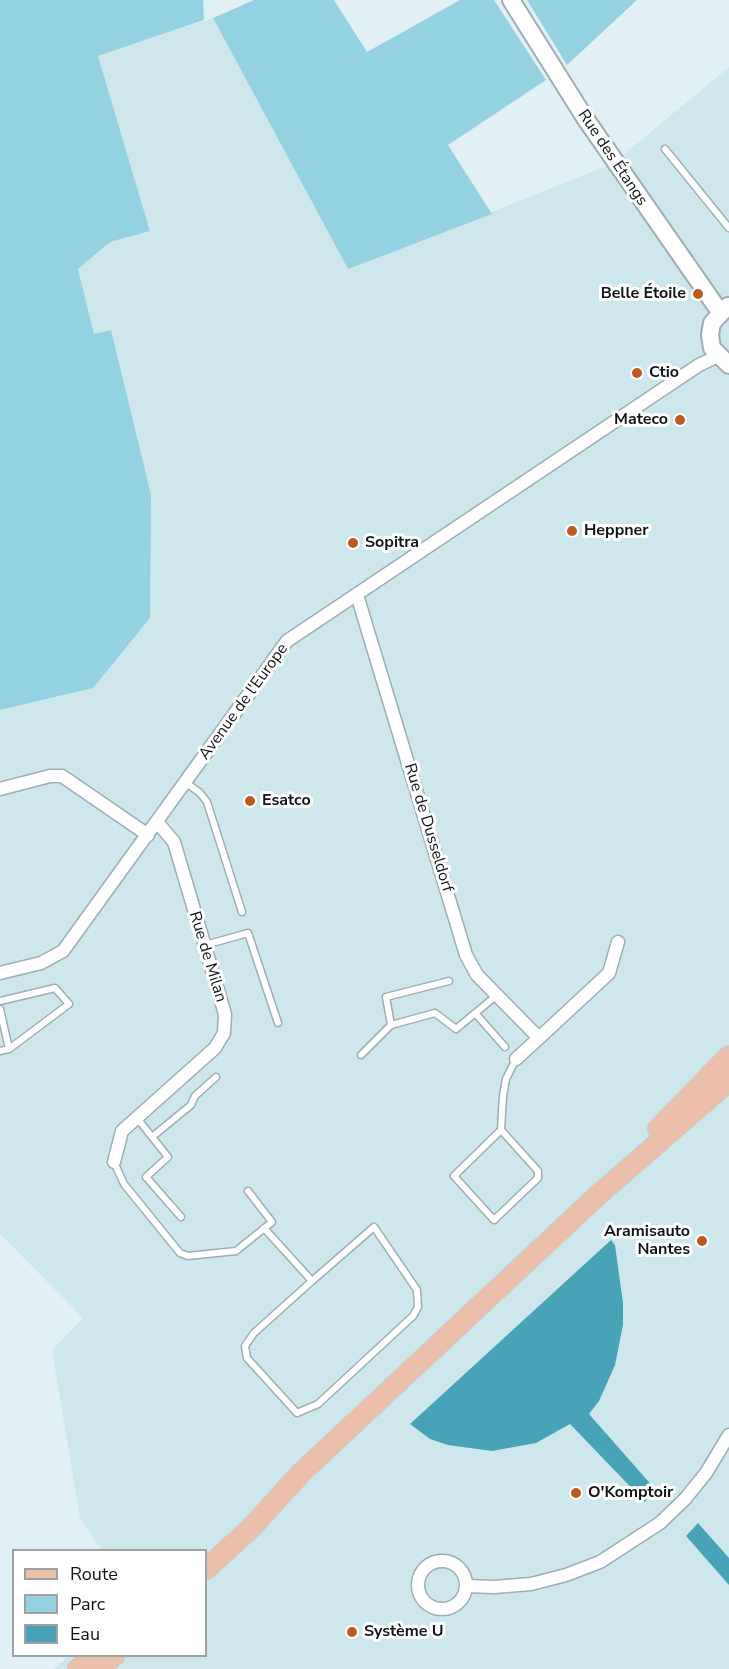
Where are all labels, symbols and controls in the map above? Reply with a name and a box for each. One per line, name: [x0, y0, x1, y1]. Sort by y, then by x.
street label: Rue des Étangs: [573, 106, 651, 210]
place label: Belle Étoile: [601, 284, 686, 304]
marker: Belle Étoile: [691, 287, 705, 301]
place label: Ctio: [649, 363, 679, 383]
marker: Ctio: [630, 366, 644, 380]
place label: Mateco: [614, 410, 668, 430]
marker: Mateco: [673, 413, 687, 427]
place label: Heppner: [584, 521, 649, 541]
marker: Heppner: [565, 524, 579, 538]
place label: Sopitra: [365, 533, 419, 553]
marker: Sopitra: [346, 536, 360, 550]
street label: Avenue de l'Europe: [195, 640, 293, 764]
street label: Rue de Dusseldorf: [399, 761, 457, 895]
place label: Esatco: [262, 791, 311, 811]
marker: Esatco: [243, 794, 257, 808]
street label: Rue de Milan: [184, 909, 230, 1005]
place label: Aramisauto Nantes: [604, 1222, 690, 1260]
marker: Aramisauto Nantes: [695, 1234, 709, 1248]
place label: O'Komptoir: [588, 1483, 673, 1503]
marker: O'Komptoir: [569, 1486, 583, 1500]
legend: [12, 1549, 207, 1657]
text: Route: [70, 1562, 118, 1586]
text: Parc: [70, 1592, 105, 1616]
text: Eau: [70, 1622, 100, 1646]
place label: Système U: [364, 1622, 444, 1642]
marker: Système U: [345, 1625, 359, 1639]

